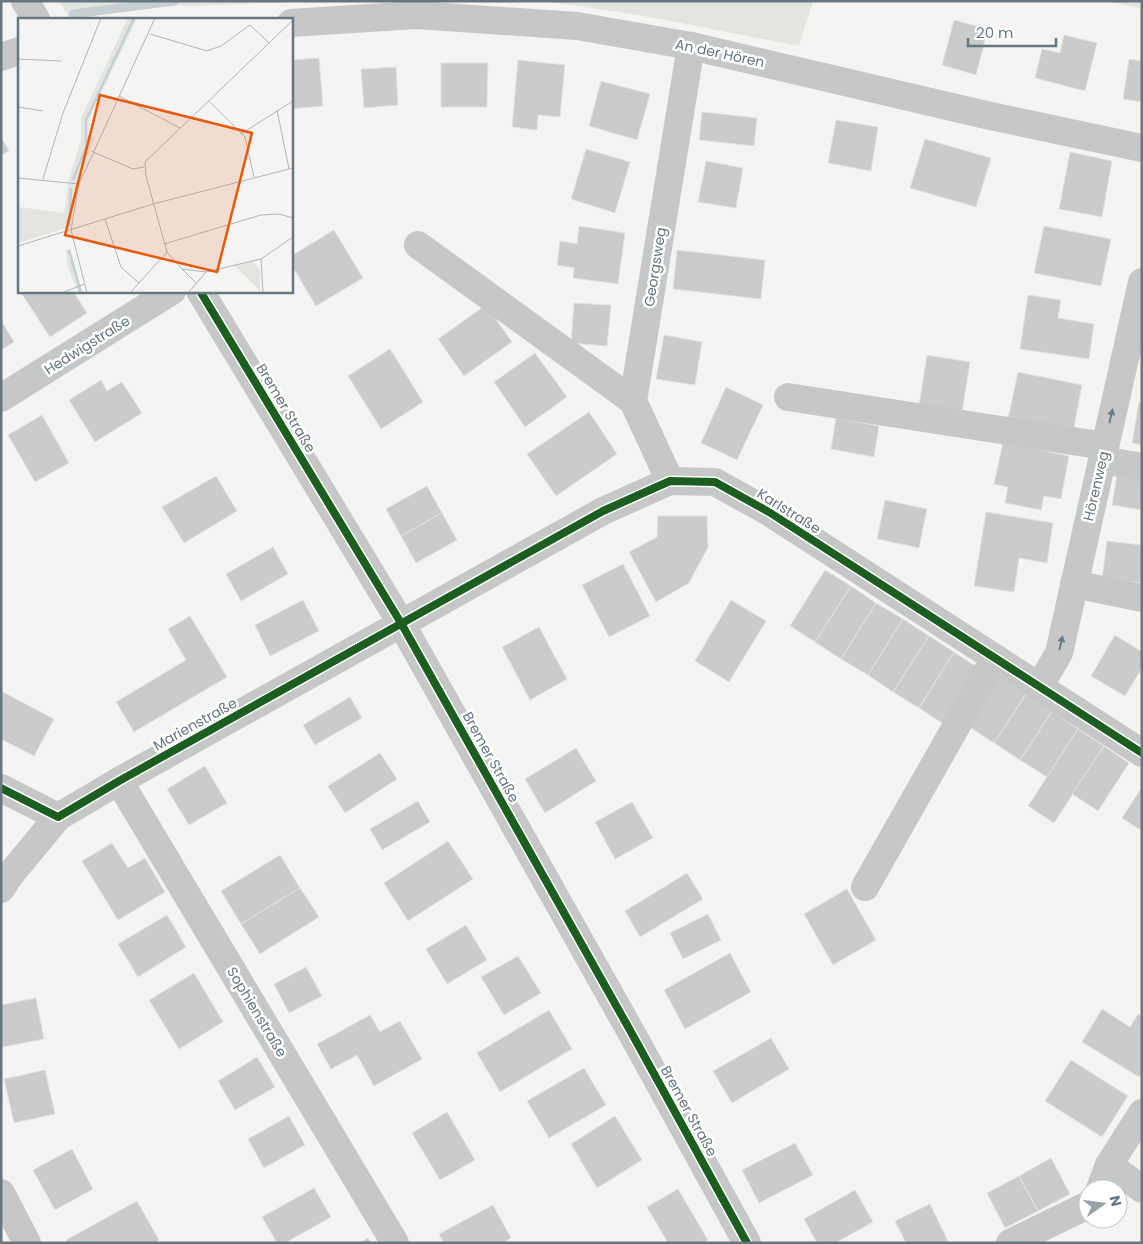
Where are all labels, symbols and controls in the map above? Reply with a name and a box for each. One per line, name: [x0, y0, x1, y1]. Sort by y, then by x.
scale bar: [968, 15, 1056, 47]
inset map: [18, 18, 292, 292]
text: 20 m: [976, 22, 1014, 43]
street label: An der Hören: [674, 34, 766, 72]
street label: Georgsweg: [639, 226, 671, 308]
street label: Hedwigstraße: [40, 311, 134, 379]
street label: Bremer Straße: [251, 360, 321, 457]
one-way arrow: [1108, 408, 1116, 424]
street label: Hörenweg: [1078, 449, 1114, 523]
street label: Karlstraße: [753, 483, 825, 539]
one-way arrow: [1057, 636, 1065, 651]
street label: Marienstraße: [149, 693, 241, 755]
street label: Bremer Straße: [458, 708, 524, 806]
street label: Sophienstraße: [222, 963, 292, 1061]
street label: Bremer Straße: [656, 1062, 722, 1160]
north arrow: [1078, 1179, 1128, 1229]
text: N: [1105, 1193, 1127, 1208]

